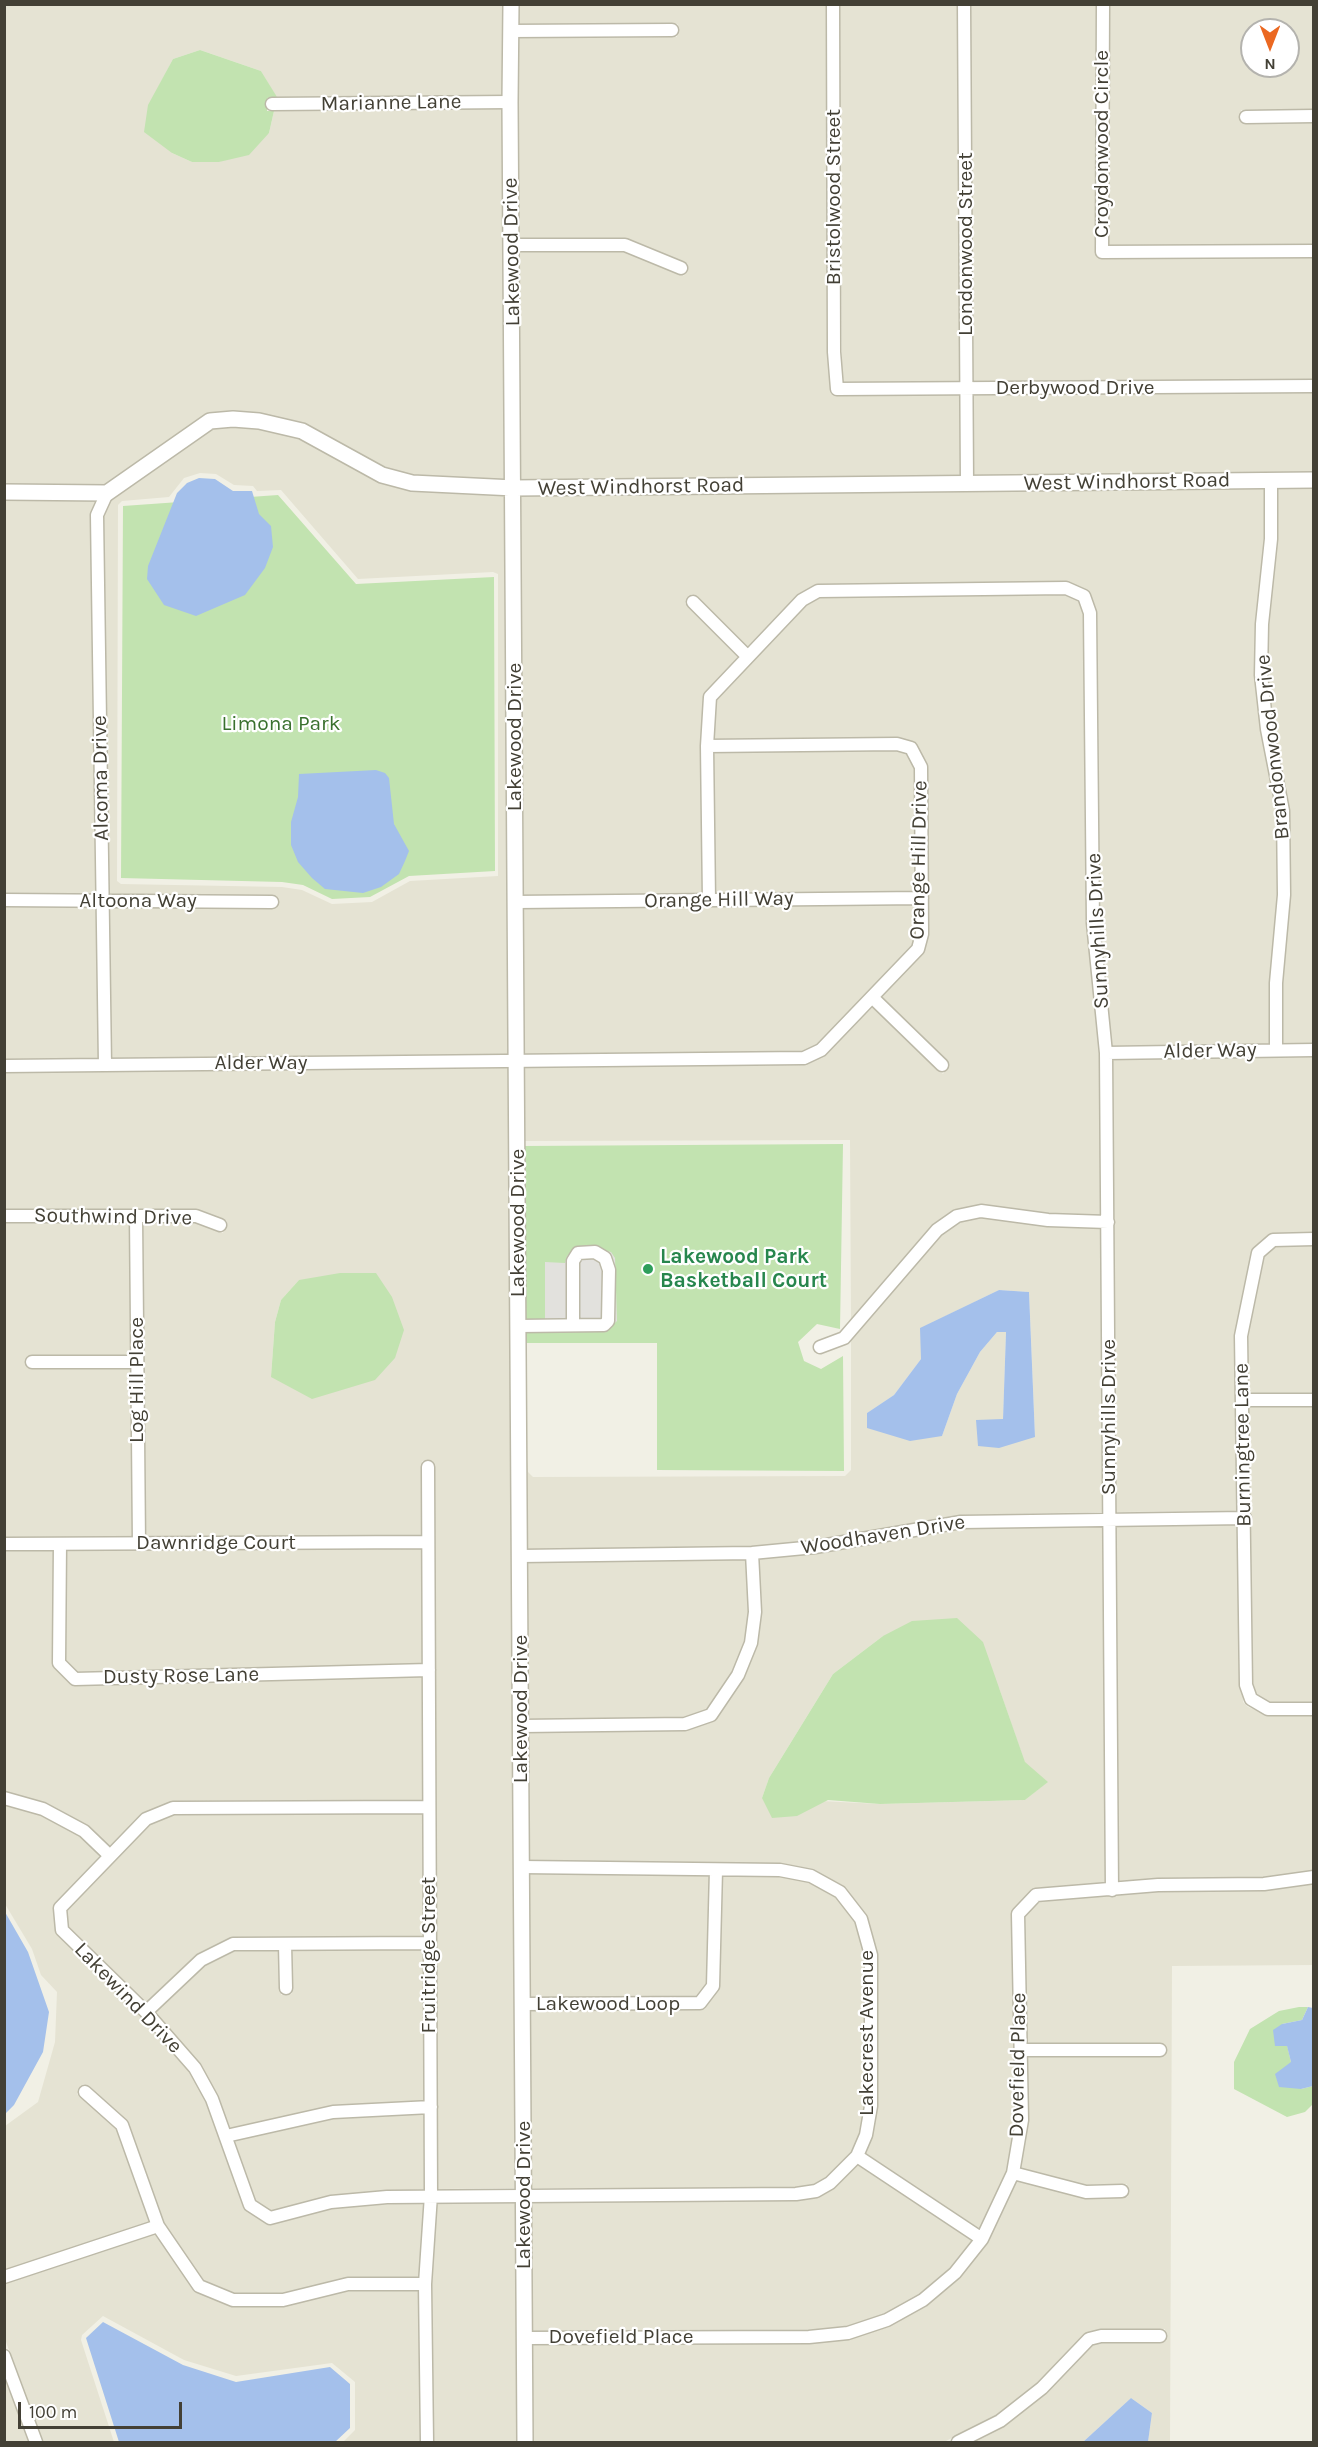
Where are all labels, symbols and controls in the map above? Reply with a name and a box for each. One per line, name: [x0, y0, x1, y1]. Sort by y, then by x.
north arrow: [1240, 18, 1300, 78]
street label: Croydonwood Circle: [1089, 50, 1115, 238]
text: N: [1264, 55, 1276, 74]
street label: Marianne Lane: [320, 89, 462, 117]
street label: Bristolwood Street: [821, 109, 847, 285]
street label: Londonwood Street: [953, 152, 979, 336]
street label: Lakewood Drive: [498, 177, 526, 327]
street label: Derbywood Drive: [995, 375, 1155, 401]
street label: West Windhorst Road: [1023, 468, 1231, 496]
street label: West Windhorst Road: [537, 473, 745, 501]
street label: Brandonwood Drive: [1251, 653, 1295, 841]
street label: Lakewood Drive: [502, 663, 528, 811]
park label: Limona Park: [221, 711, 341, 737]
street label: Alcoma Drive: [87, 715, 115, 841]
street label: Orange Hill Drive: [905, 780, 933, 940]
street label: Sunnyhills Drive: [1081, 852, 1115, 1010]
street label: Orange Hill Way: [644, 886, 794, 914]
street label: Altoona Way: [79, 888, 197, 914]
street label: Alder Way: [1163, 1038, 1257, 1064]
street label: Alder Way: [214, 1050, 308, 1076]
street label: Lakewood Drive: [505, 1149, 531, 1297]
street label: Southwind Drive: [34, 1203, 192, 1231]
place label: Lakewood Park Basketball Court: [660, 1244, 827, 1294]
marker: Lakewood Park Basketball Court: [641, 1262, 655, 1276]
street label: Log Hill Place: [124, 1317, 150, 1443]
street label: Sunnyhills Drive: [1096, 1339, 1122, 1495]
street label: Burningtree Lane: [1229, 1363, 1257, 1527]
street label: Woodhaven Drive: [799, 1510, 967, 1560]
street label: Dawnridge Court: [136, 1530, 296, 1556]
street label: Lakewood Drive: [508, 1635, 534, 1783]
street label: Dusty Rose Lane: [103, 1662, 259, 1690]
street label: Fruitridge Street: [416, 1876, 442, 2034]
street label: Lakewind Drive: [69, 1937, 187, 2059]
street label: Lakecrest Avenue: [854, 1950, 880, 2116]
street label: Lakewood Loop: [536, 1991, 680, 2017]
street label: Dovefield Place: [1004, 1992, 1032, 2138]
street label: Lakewood Drive: [511, 2121, 537, 2269]
street label: Dovefield Place: [549, 2324, 693, 2350]
scale bar: [21, 2390, 184, 2428]
text: 100 m: [29, 2401, 77, 2423]

